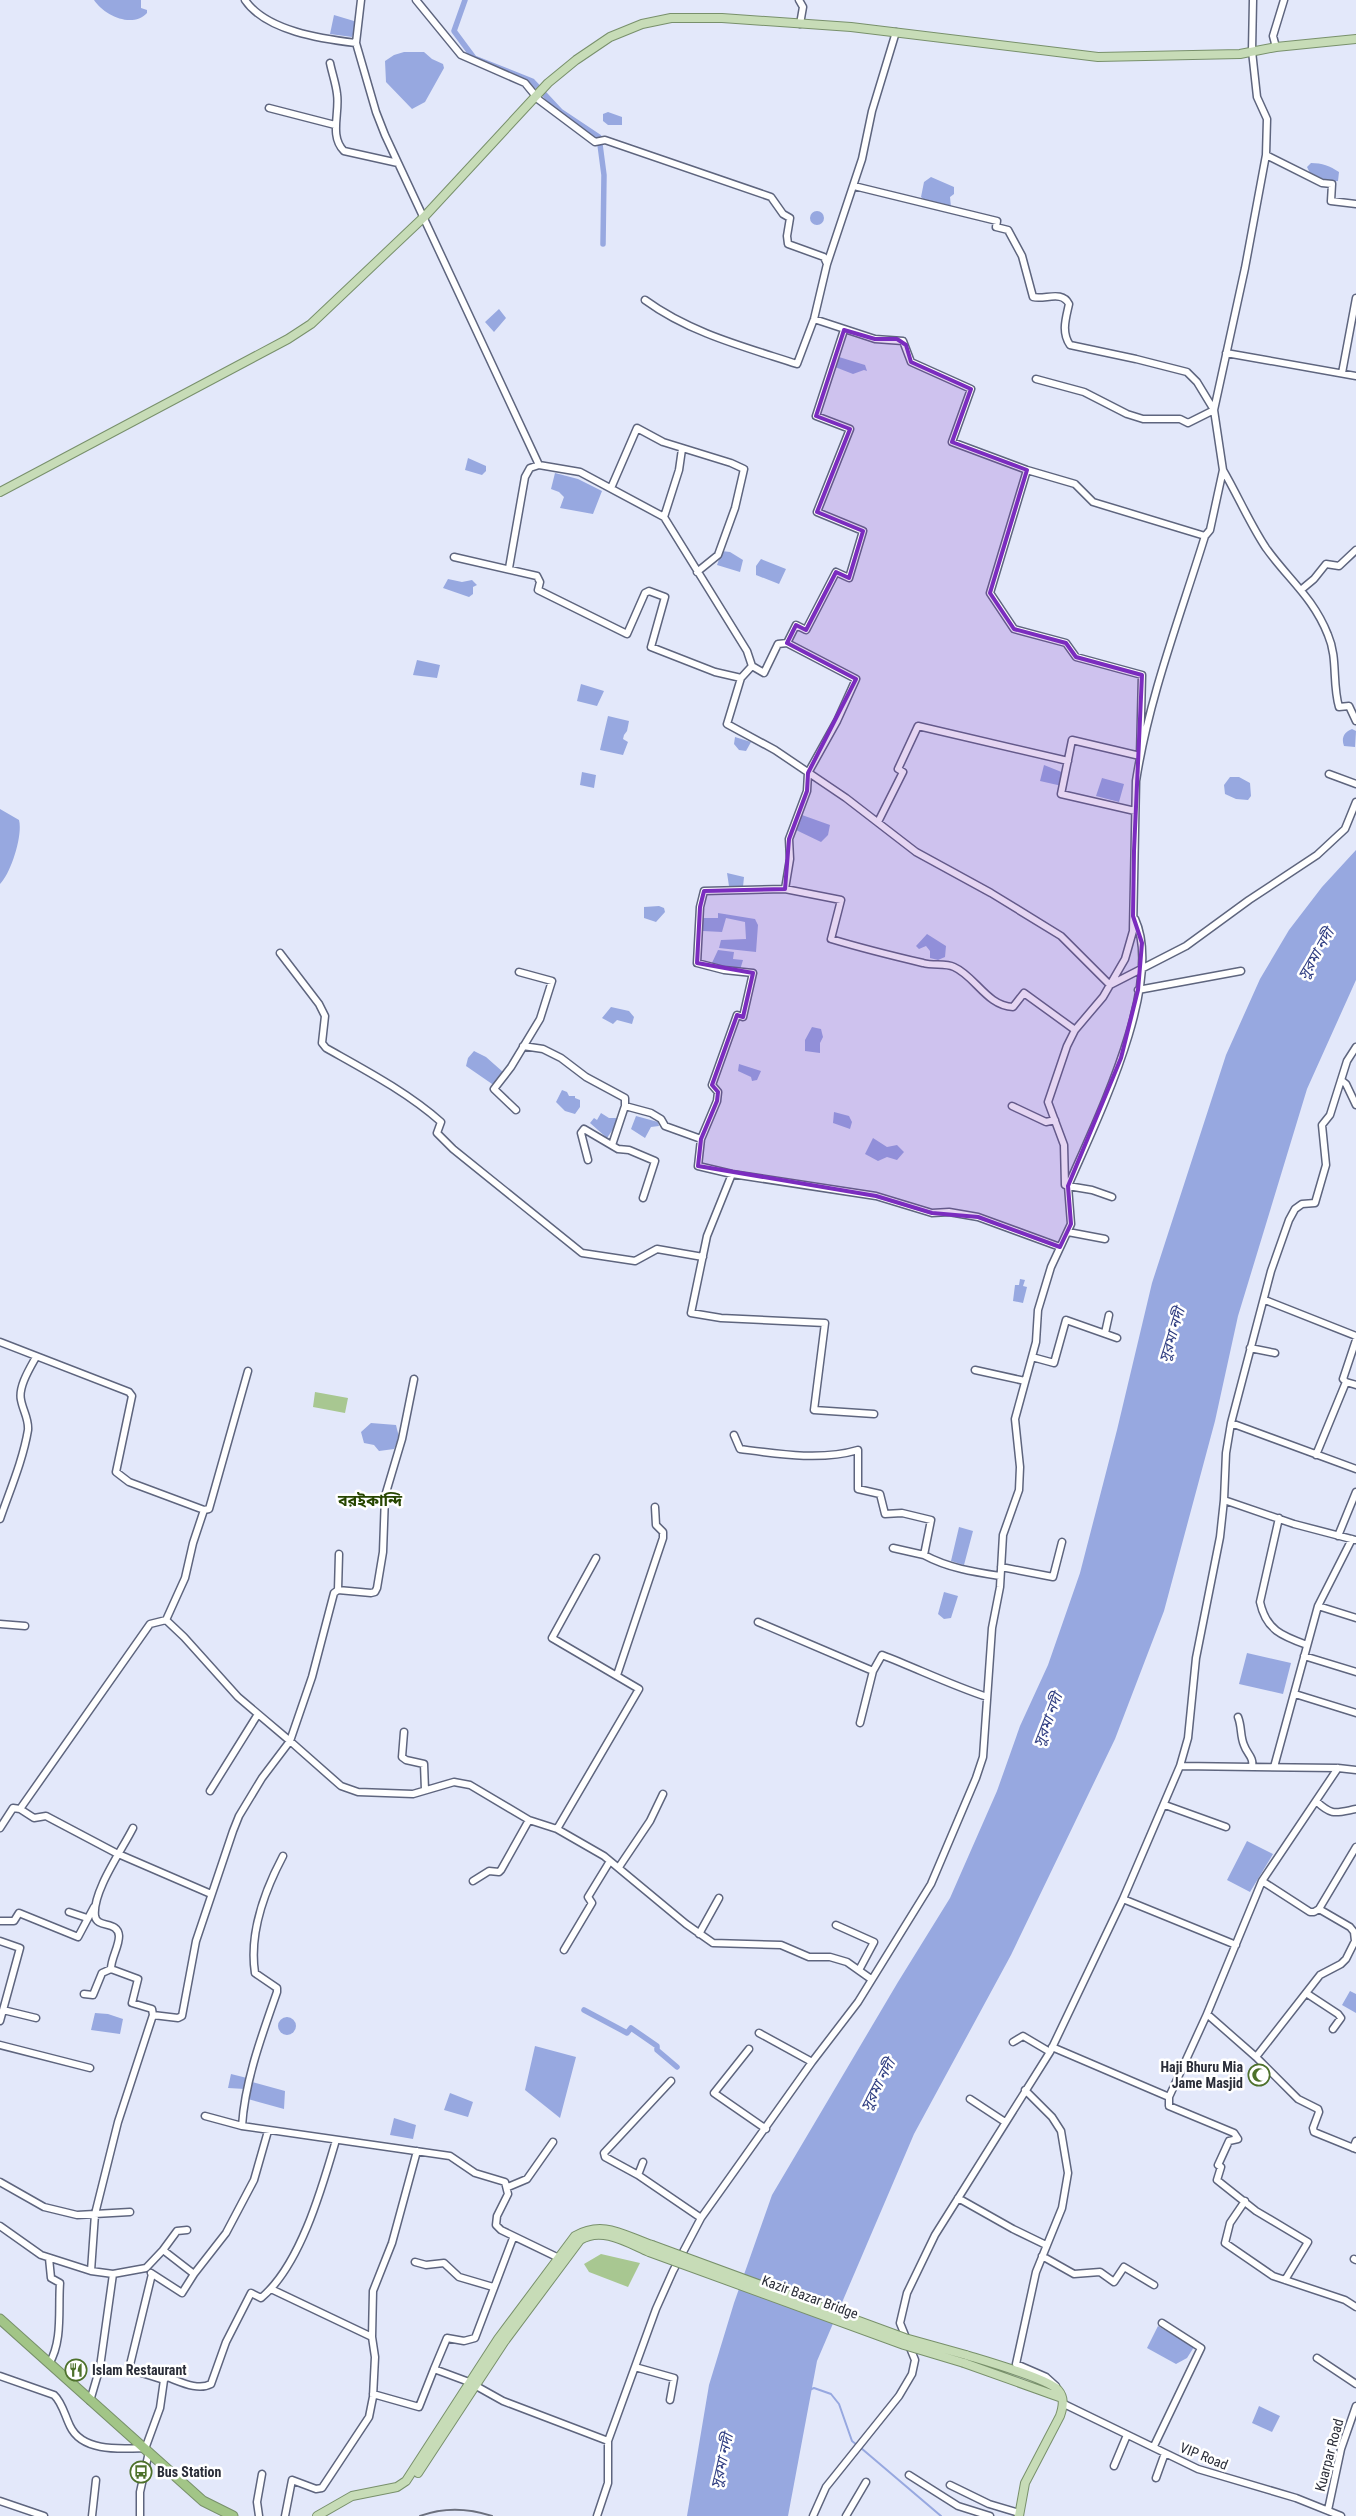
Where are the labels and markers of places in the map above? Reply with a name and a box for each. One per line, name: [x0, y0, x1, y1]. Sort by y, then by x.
place label: Haji Bhuru Mia Jame Masjid: [1161, 2059, 1243, 2091]
mosque icon: Haji Bhuru Mia Jame Masjid: [1247, 2063, 1271, 2087]
restaurant icon: Islam Restaurant: [64, 2358, 88, 2382]
place label: Islam Restaurant: [92, 2362, 187, 2378]
bus stop icon: Bus Station: [129, 2460, 153, 2484]
place label: Bus Station: [157, 2464, 222, 2480]

